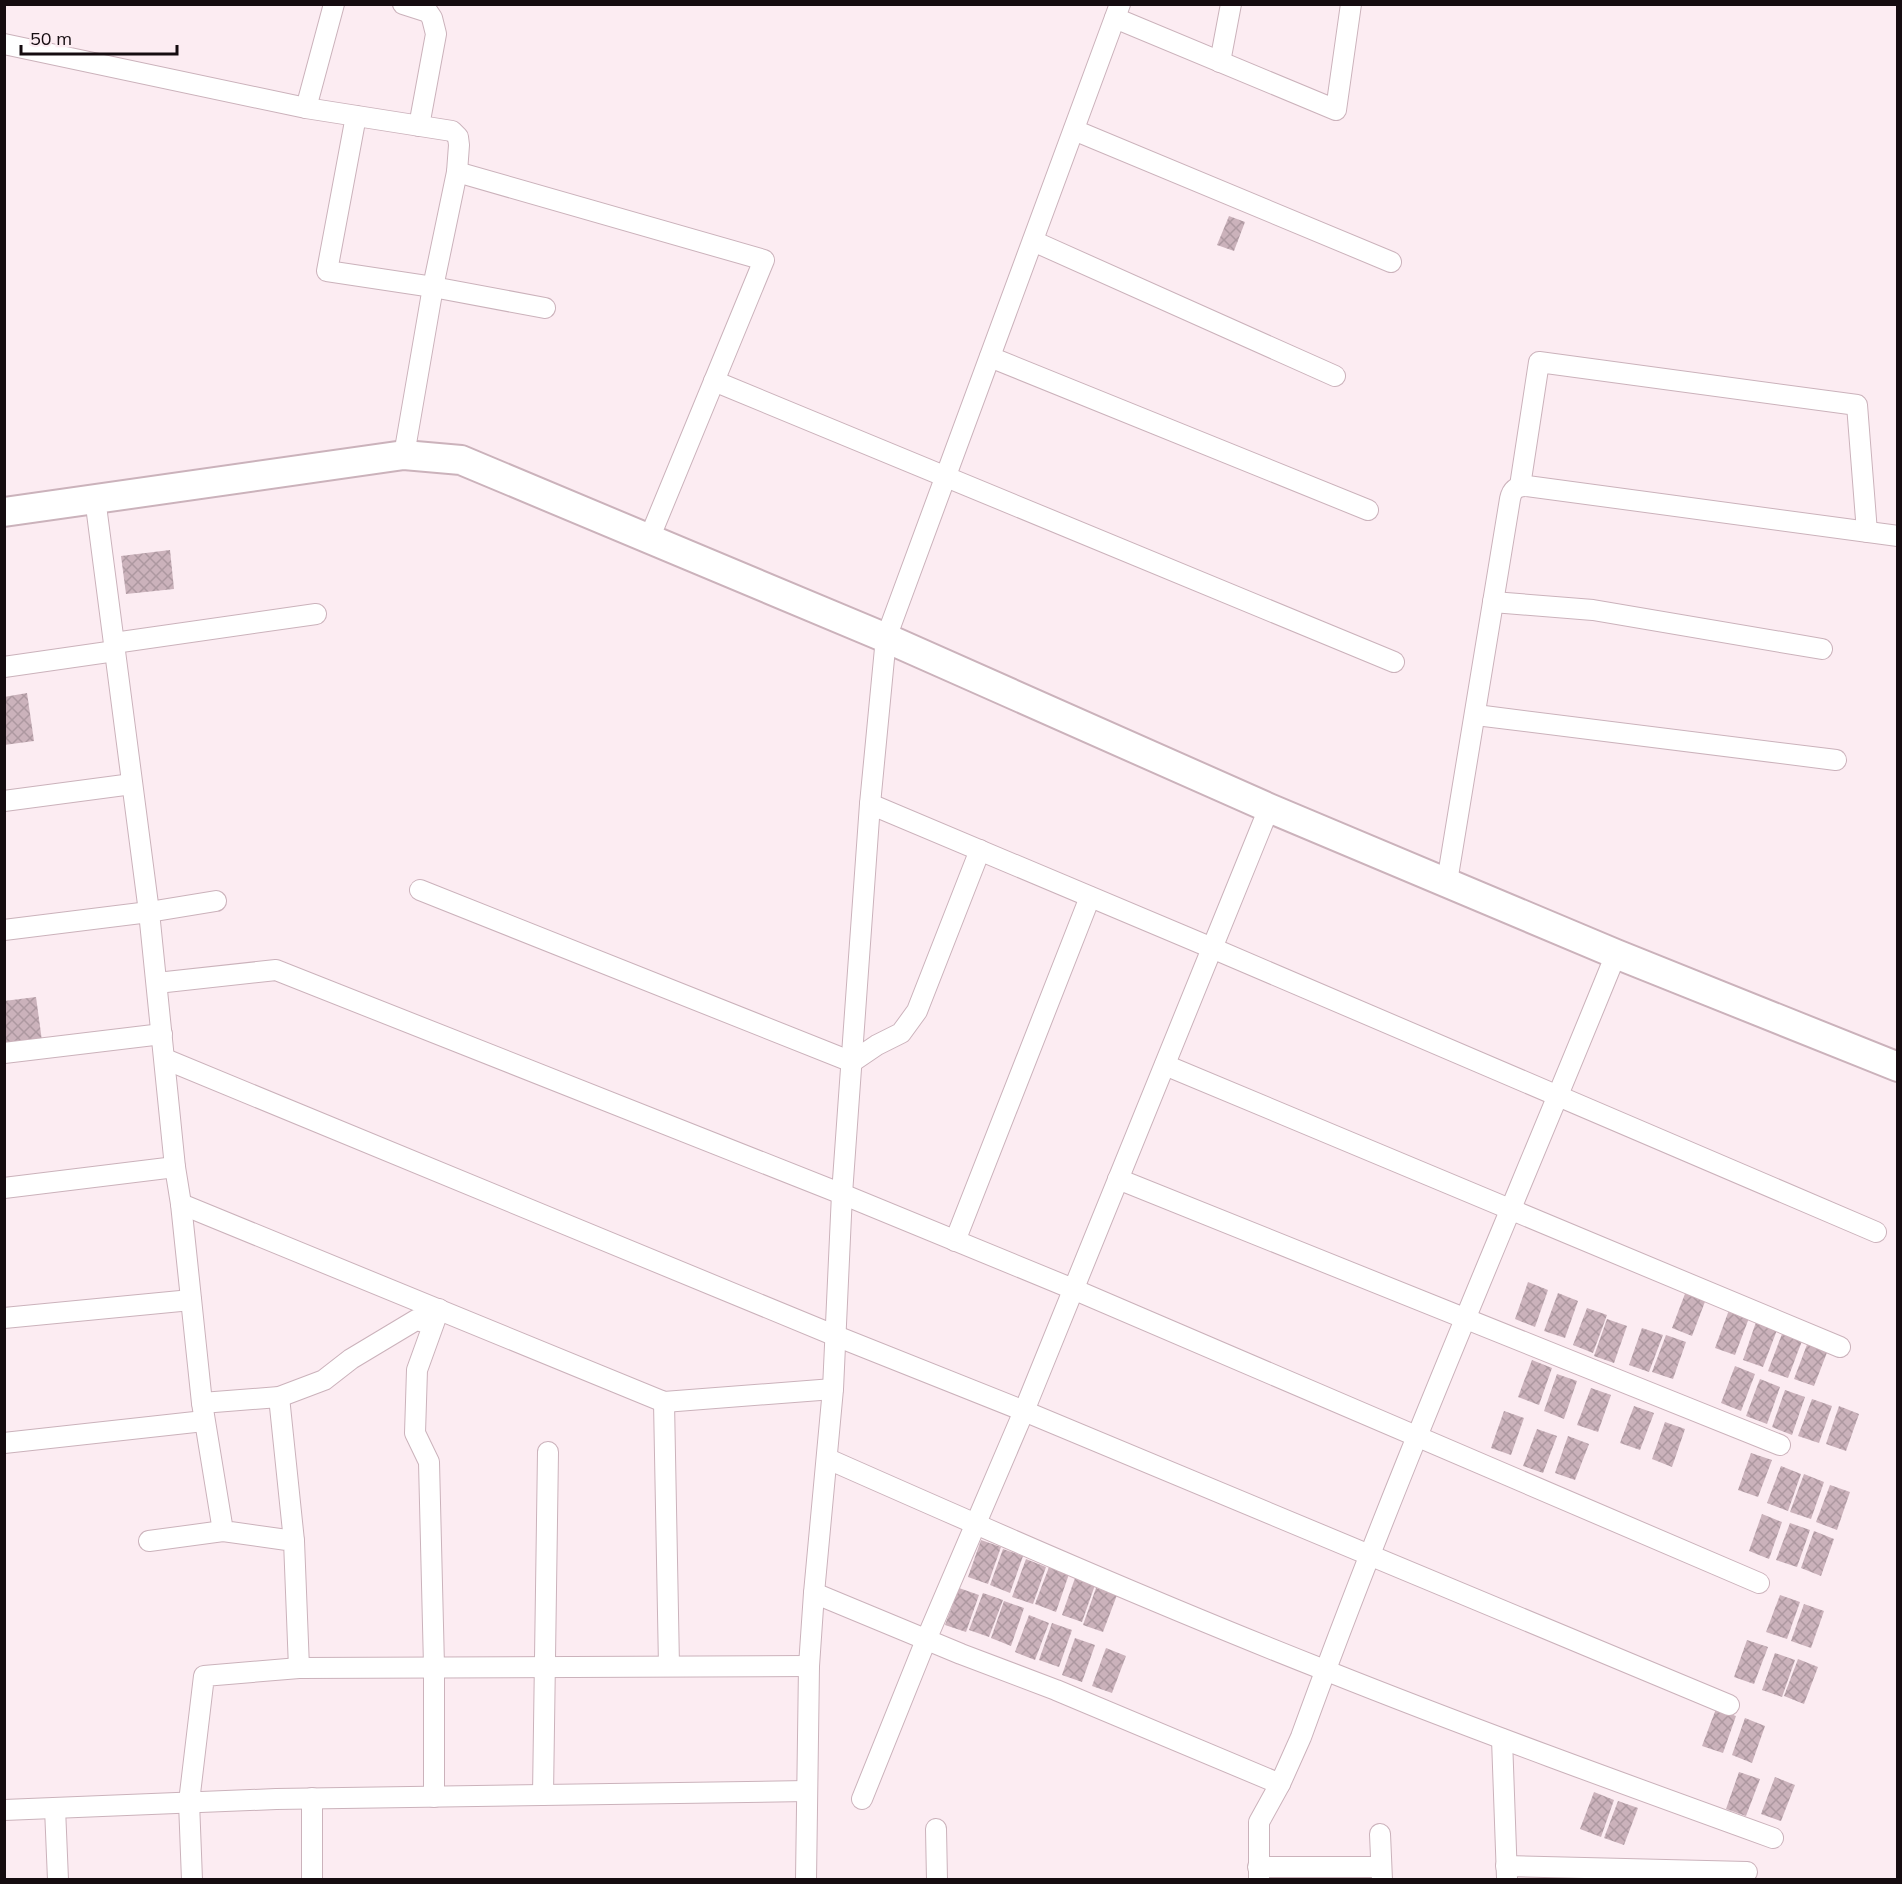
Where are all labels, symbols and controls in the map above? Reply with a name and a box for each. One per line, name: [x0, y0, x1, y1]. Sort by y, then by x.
scale bar: [21, 18, 177, 56]
text: 50 m: [30, 27, 72, 50]

